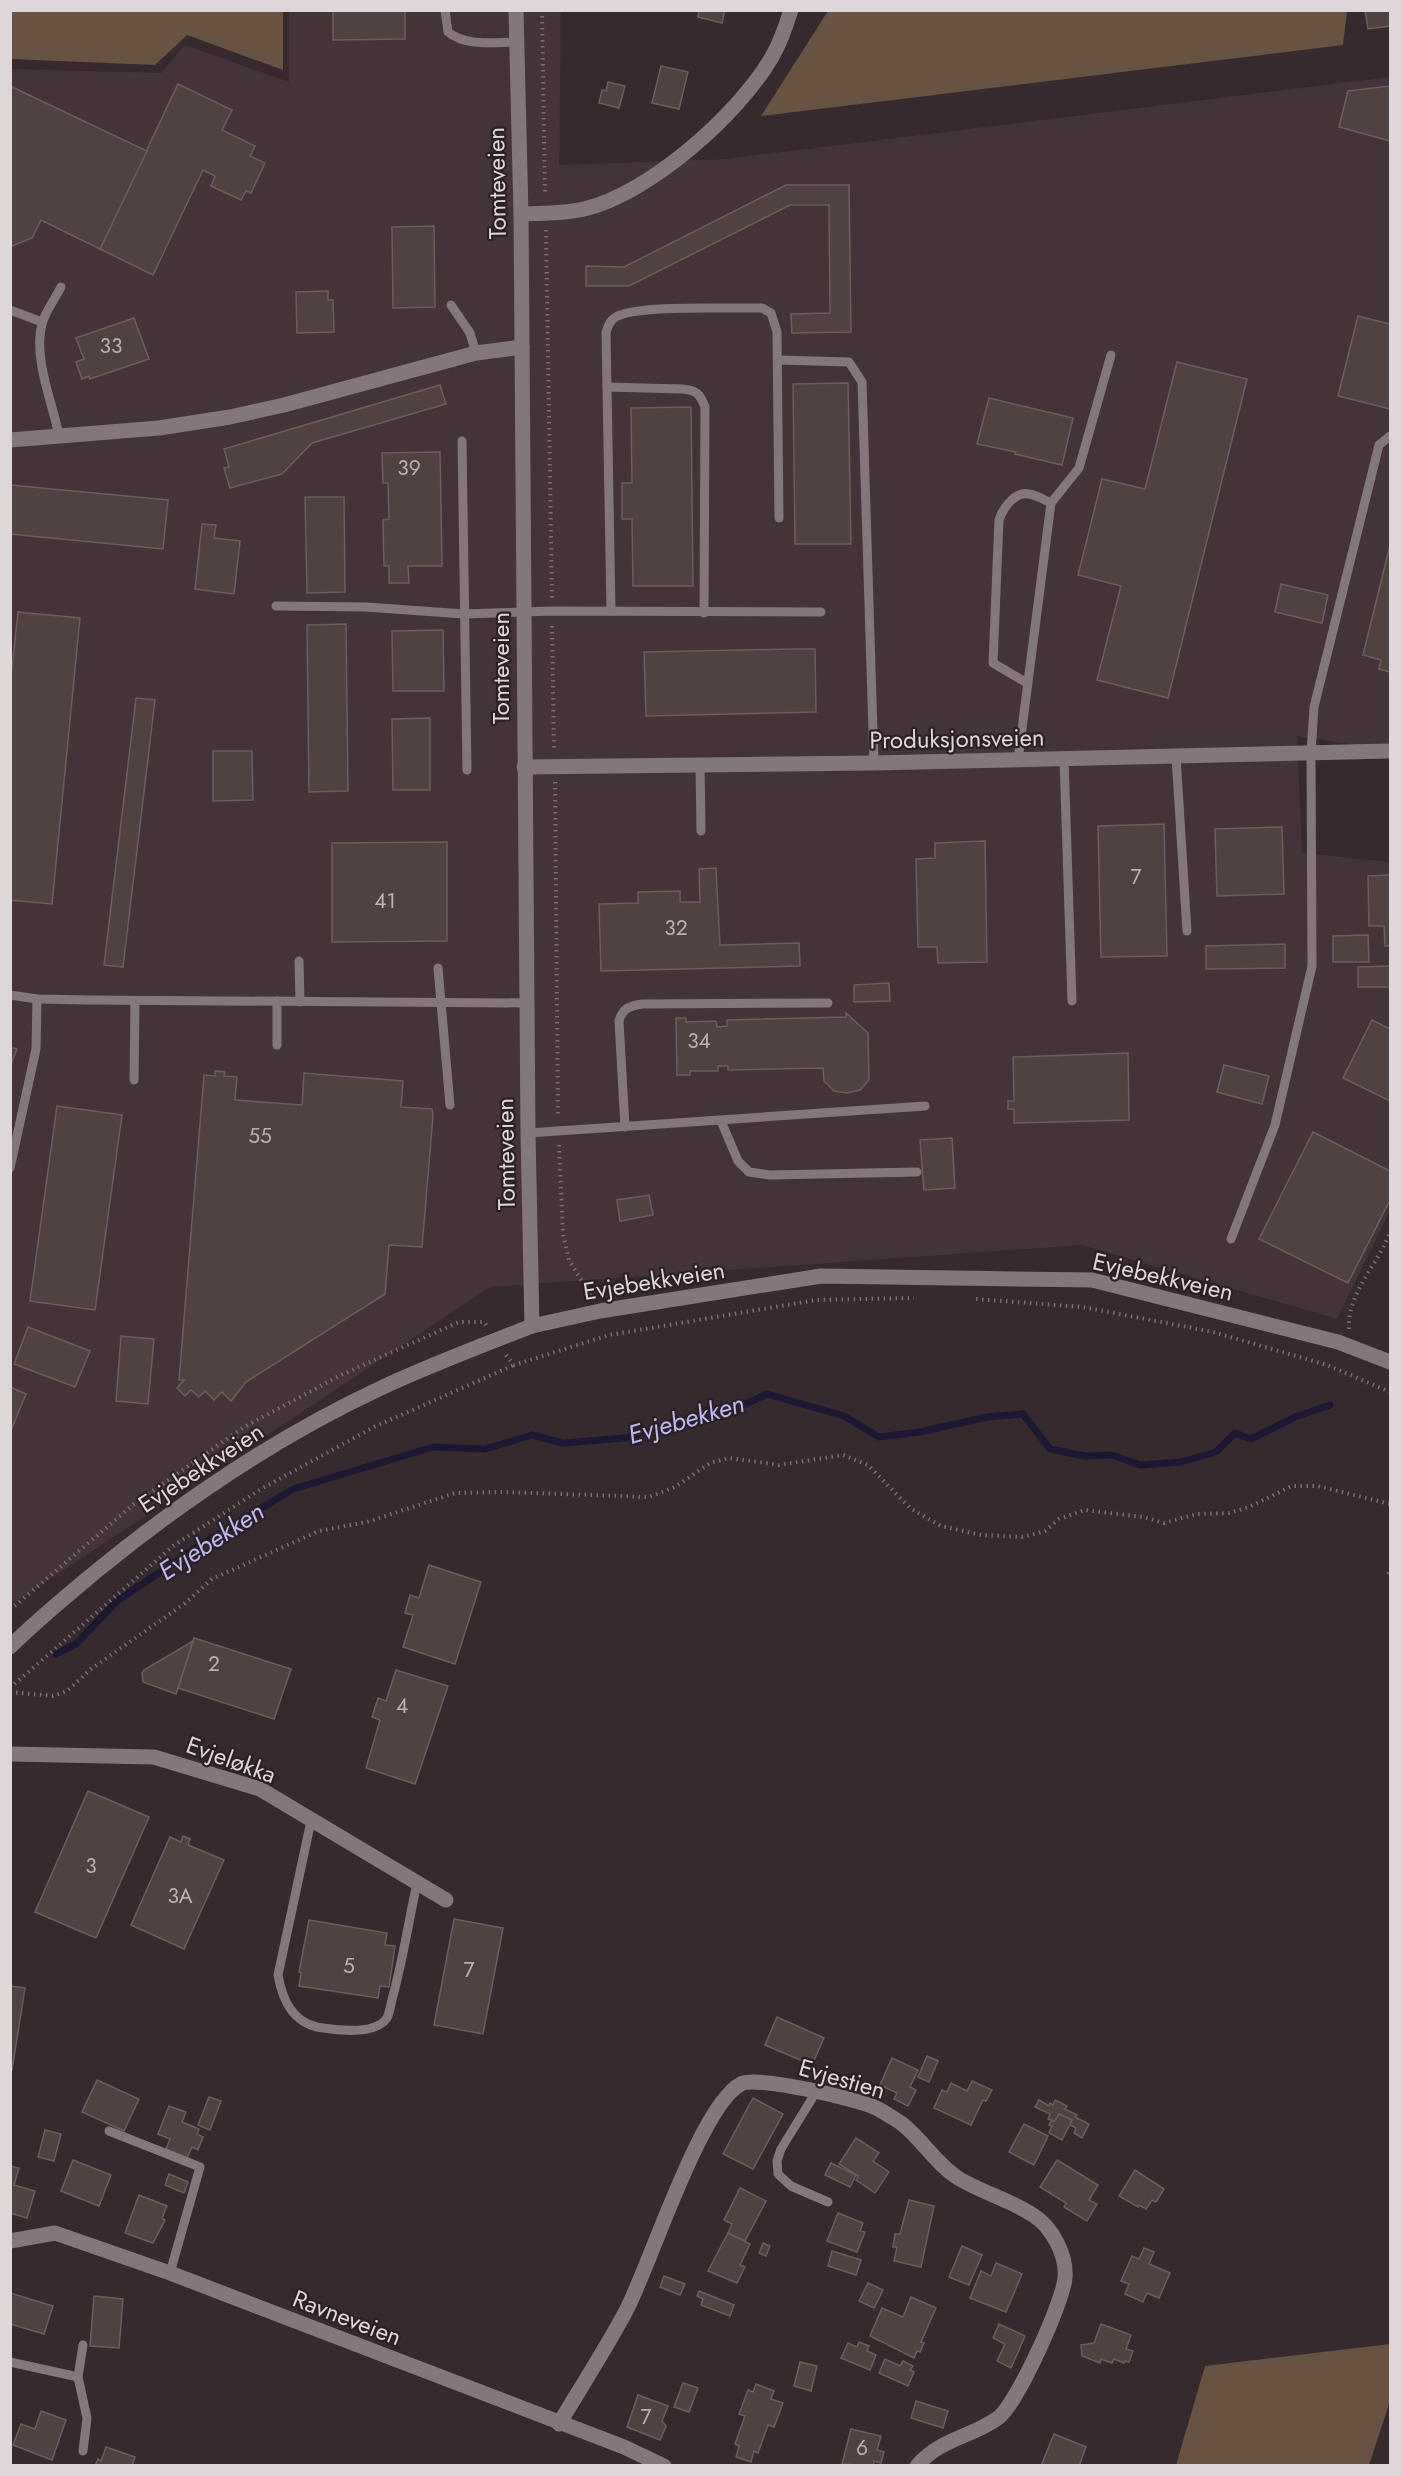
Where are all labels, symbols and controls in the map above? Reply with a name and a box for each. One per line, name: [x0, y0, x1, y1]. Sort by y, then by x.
street label: Tomteveien: [478, 127, 515, 239]
house number: 33: [100, 331, 122, 361]
house number: 39: [397, 453, 421, 483]
street label: Tomteveien: [483, 612, 518, 724]
street label: Produksjonsveien: [869, 719, 1045, 758]
house number: 7: [1130, 862, 1142, 892]
house number: 41: [374, 886, 396, 916]
house number: 32: [664, 913, 688, 943]
house number: 34: [687, 1026, 711, 1056]
street label: Tomteveien: [487, 1098, 524, 1210]
house number: 55: [248, 1121, 272, 1151]
street label: Evjebekkveien: [1089, 1243, 1237, 1310]
street label: Evjebekkveien: [580, 1252, 727, 1309]
water label: Evjebekken: [623, 1384, 749, 1454]
street label: Evjebekkveien: [131, 1414, 270, 1521]
water label: Evjebekken: [150, 1492, 272, 1590]
house number: 2: [208, 1649, 220, 1679]
house number: 4: [396, 1691, 408, 1721]
street label: Evjeløkka: [181, 1727, 281, 1792]
house number: 3: [85, 1851, 97, 1881]
house number: 3A: [167, 1881, 193, 1911]
house number: 5: [343, 1951, 355, 1981]
house number: 7: [463, 1955, 475, 1985]
street label: Evjestien: [795, 2049, 890, 2108]
street label: Ravneveien: [288, 2281, 407, 2354]
house number: 7: [640, 2402, 652, 2432]
house number: 6: [856, 2433, 868, 2463]

